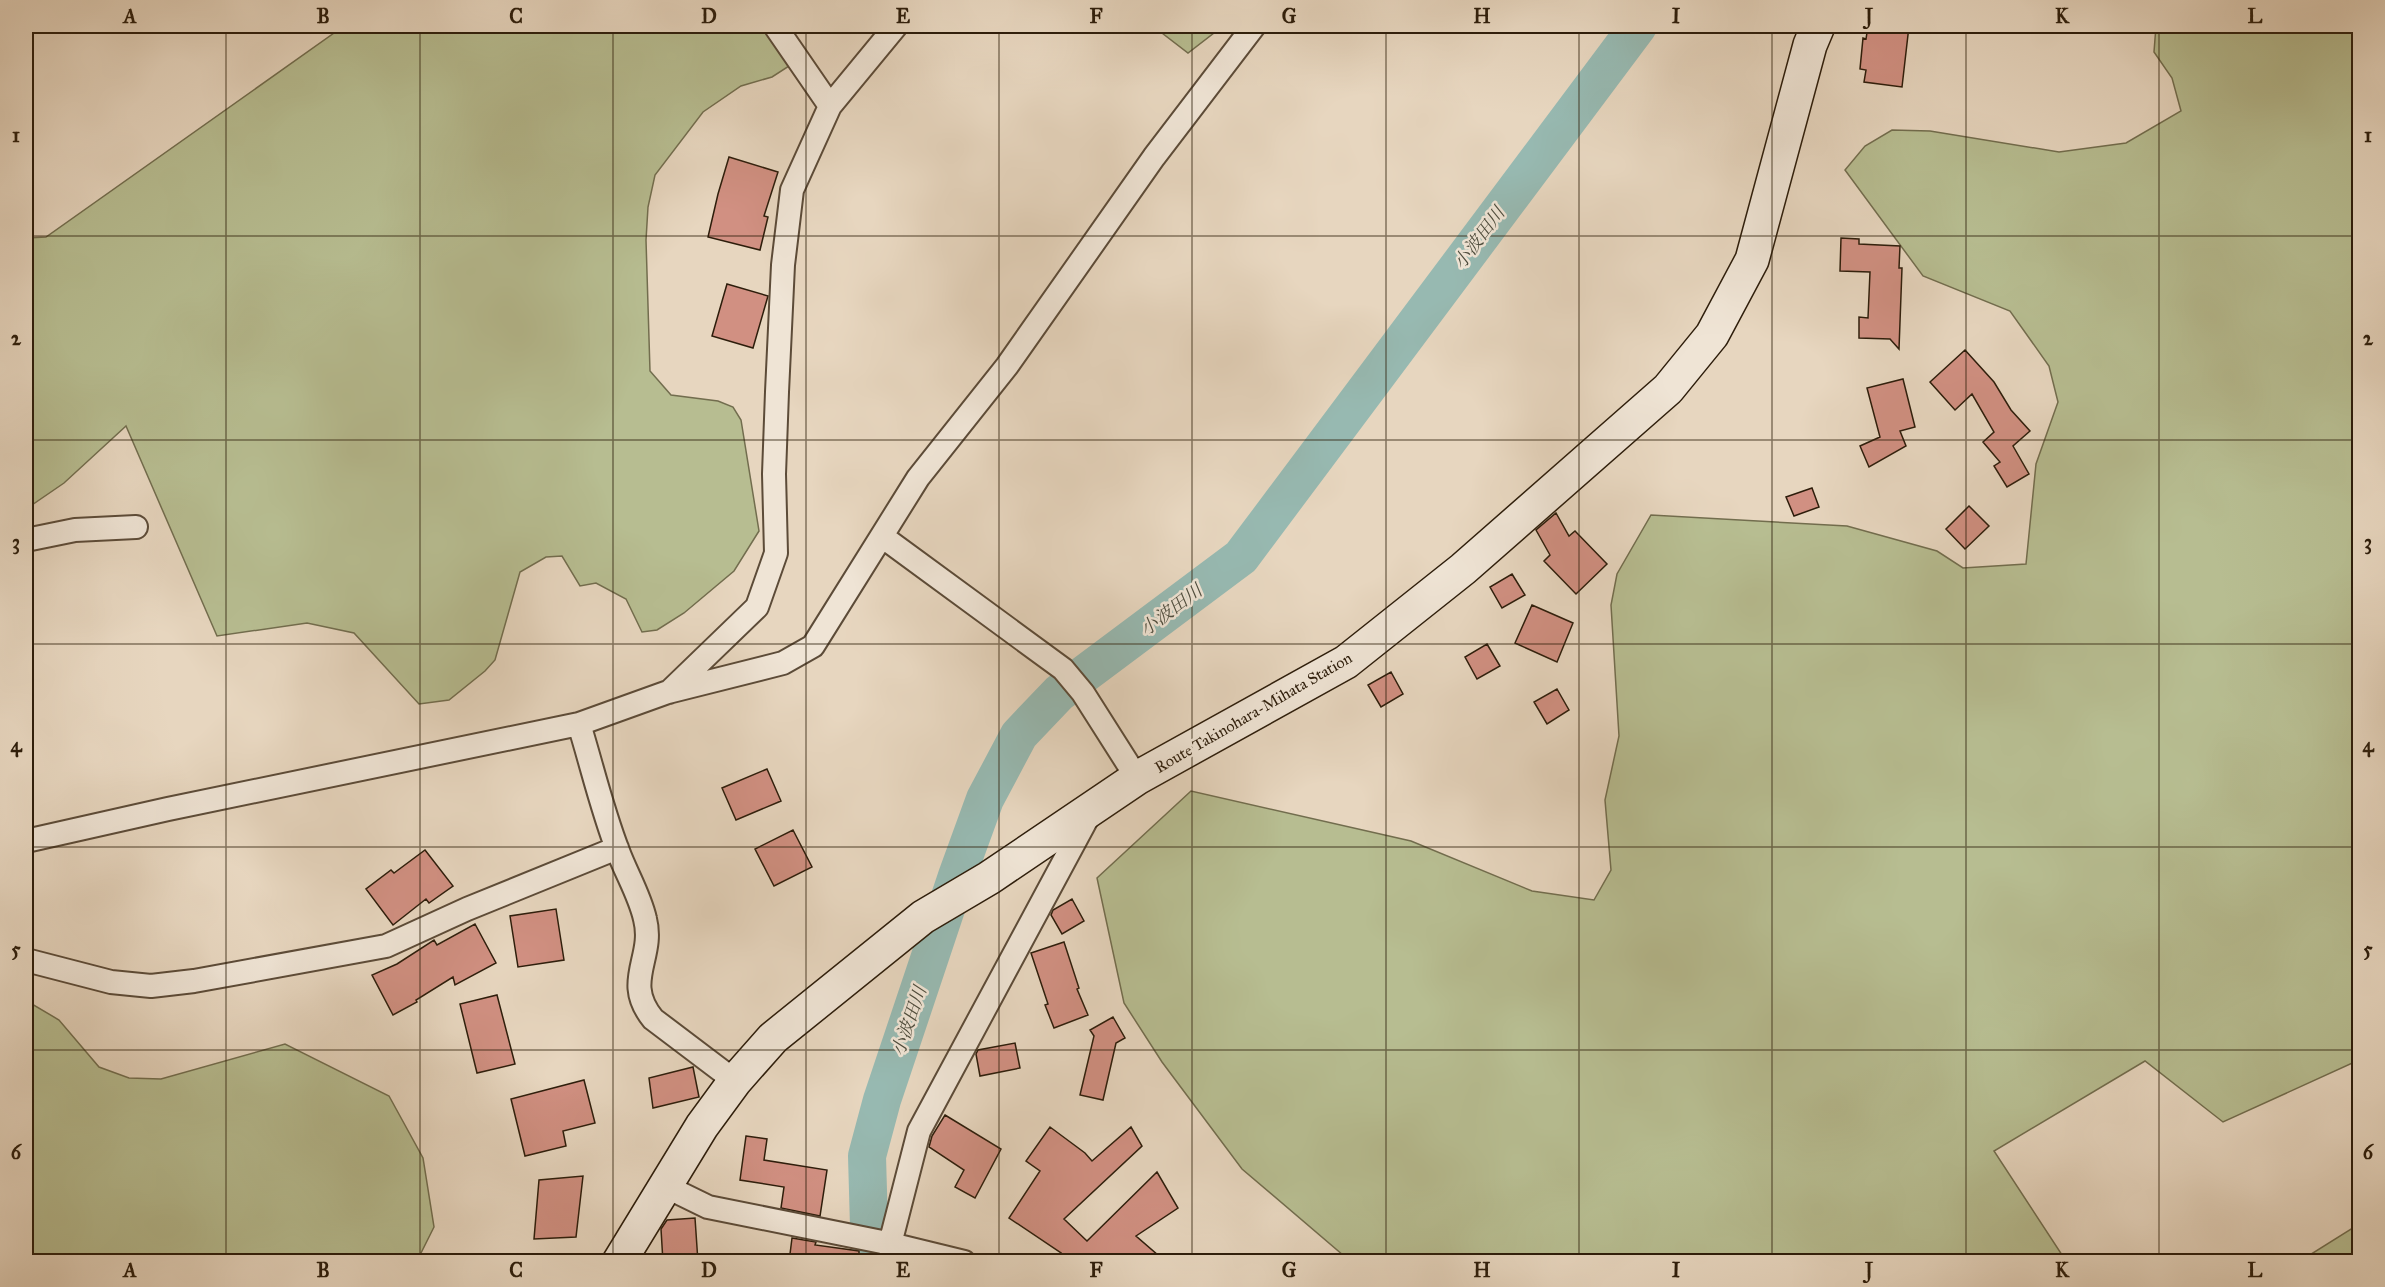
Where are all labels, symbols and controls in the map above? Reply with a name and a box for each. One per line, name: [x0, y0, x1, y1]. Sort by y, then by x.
text: A: [121, 4, 137, 28]
text: B: [316, 4, 330, 28]
text: C: [509, 4, 523, 28]
text: D: [701, 4, 717, 28]
text: E: [896, 4, 911, 28]
text: F: [1089, 4, 1103, 28]
text: G: [1282, 4, 1297, 28]
text: H: [1473, 4, 1491, 28]
text: I: [1672, 4, 1681, 28]
text: J: [1862, 4, 1874, 30]
text: K: [2055, 4, 2070, 28]
text: L: [2248, 4, 2263, 28]
text: 1: [12, 123, 20, 147]
text: 1: [2364, 123, 2372, 147]
water label: 小波田川: [1449, 201, 1511, 273]
text: 2: [11, 326, 22, 350]
text: 2: [2363, 326, 2374, 350]
text: 3: [12, 530, 20, 555]
text: 3: [2364, 530, 2372, 555]
water label: 小波田川: [1136, 578, 1208, 640]
street label: Route Takinohara-Mihata Station: [1151, 648, 1356, 777]
text: 4: [10, 733, 22, 758]
text: 4: [2362, 733, 2374, 758]
text: 5: [11, 937, 21, 961]
text: 5: [2363, 937, 2373, 961]
water label: 小波田川: [887, 981, 932, 1059]
text: 6: [11, 1140, 23, 1164]
text: 6: [2363, 1140, 2375, 1164]
text: A: [121, 1258, 137, 1282]
text: B: [316, 1258, 330, 1282]
text: C: [509, 1258, 523, 1282]
text: D: [701, 1258, 717, 1282]
text: E: [896, 1258, 911, 1282]
text: F: [1089, 1258, 1103, 1282]
text: G: [1282, 1258, 1297, 1282]
text: H: [1473, 1258, 1491, 1282]
text: I: [1672, 1258, 1681, 1282]
text: J: [1862, 1258, 1874, 1284]
text: K: [2055, 1258, 2070, 1282]
text: L: [2248, 1258, 2263, 1282]

